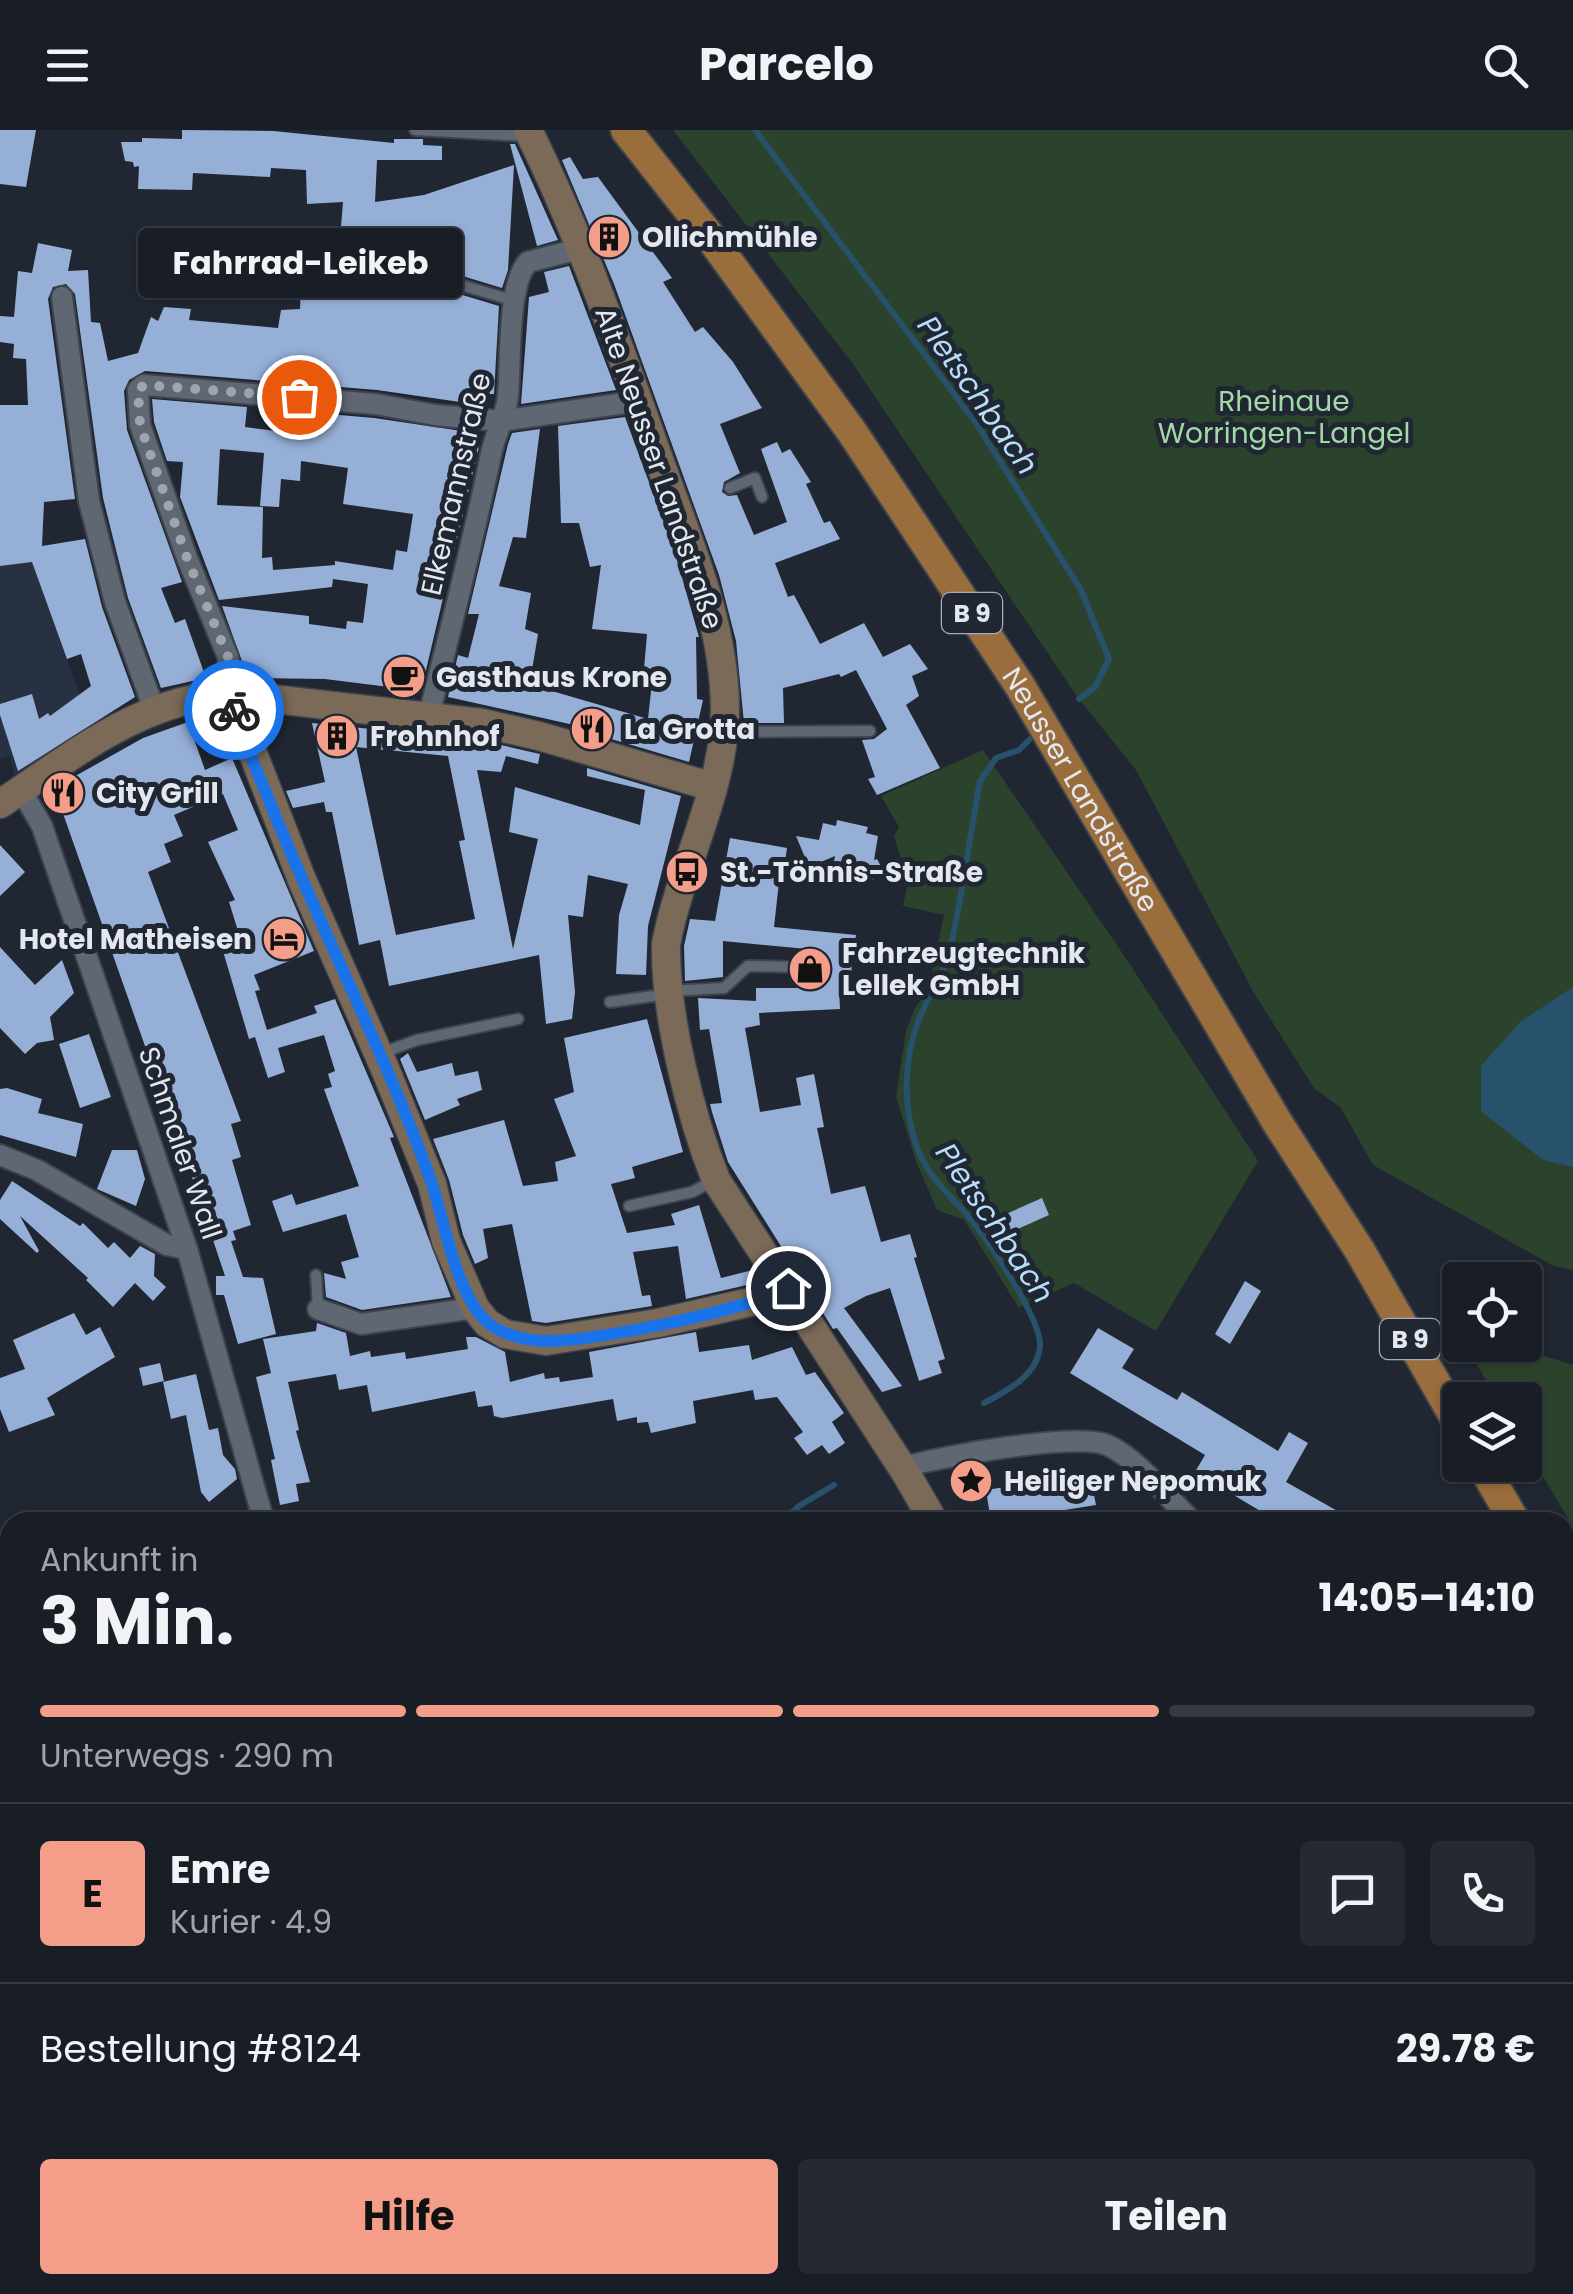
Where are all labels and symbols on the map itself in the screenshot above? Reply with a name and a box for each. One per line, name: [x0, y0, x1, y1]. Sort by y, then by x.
building icon: Ollichmühle: [586, 214, 632, 260]
place label: Ollichmühle: [642, 218, 818, 257]
callout: Fahrrad-Leikeb: [136, 227, 462, 297]
street label: Alte Neusser Landstraße: [585, 302, 733, 634]
water label: Pletschbach: [907, 307, 1049, 483]
pin: [257, 355, 342, 440]
street label: Elkemannstraße: [411, 369, 501, 599]
park label: Rheinaue Worringen-Langel: [1158, 382, 1410, 453]
road number: B 9: [942, 593, 1002, 633]
cafe icon: Gasthaus Krone: [381, 654, 427, 700]
place label: Gasthaus Krone: [436, 658, 667, 697]
courier: [184, 660, 284, 760]
street label: Neusser Landstraße: [993, 660, 1168, 919]
restaurant icon: La Grotta: [569, 706, 615, 752]
place label: La Grotta: [624, 710, 755, 749]
building icon: Frohnhof: [314, 713, 360, 759]
place label: Frohnhof: [370, 717, 500, 756]
restaurant icon: City Grill: [40, 770, 86, 816]
place label: City Grill: [96, 774, 219, 813]
bus stop icon: St.-Tönnis-Straße: [664, 849, 710, 895]
place label: St.-Tönnis-Straße: [720, 853, 983, 892]
hotel icon: Hotel Matheisen: [261, 916, 307, 962]
place label: Hotel Matheisen: [19, 920, 252, 959]
place label: Fahrzeugtechnik Lellek GmbH: [842, 934, 1086, 1005]
shop icon: Fahrzeugtechnik Lellek GmbH: [787, 946, 833, 992]
street label: Schmaler Wall: [129, 1041, 231, 1245]
water label: Pletschbach: [925, 1134, 1065, 1312]
pin: [746, 1246, 831, 1331]
road number: B 9: [1380, 1319, 1440, 1359]
place icon: Heiliger Nepomuk: [948, 1458, 994, 1504]
place label: Heiliger Nepomuk: [1004, 1462, 1262, 1501]

